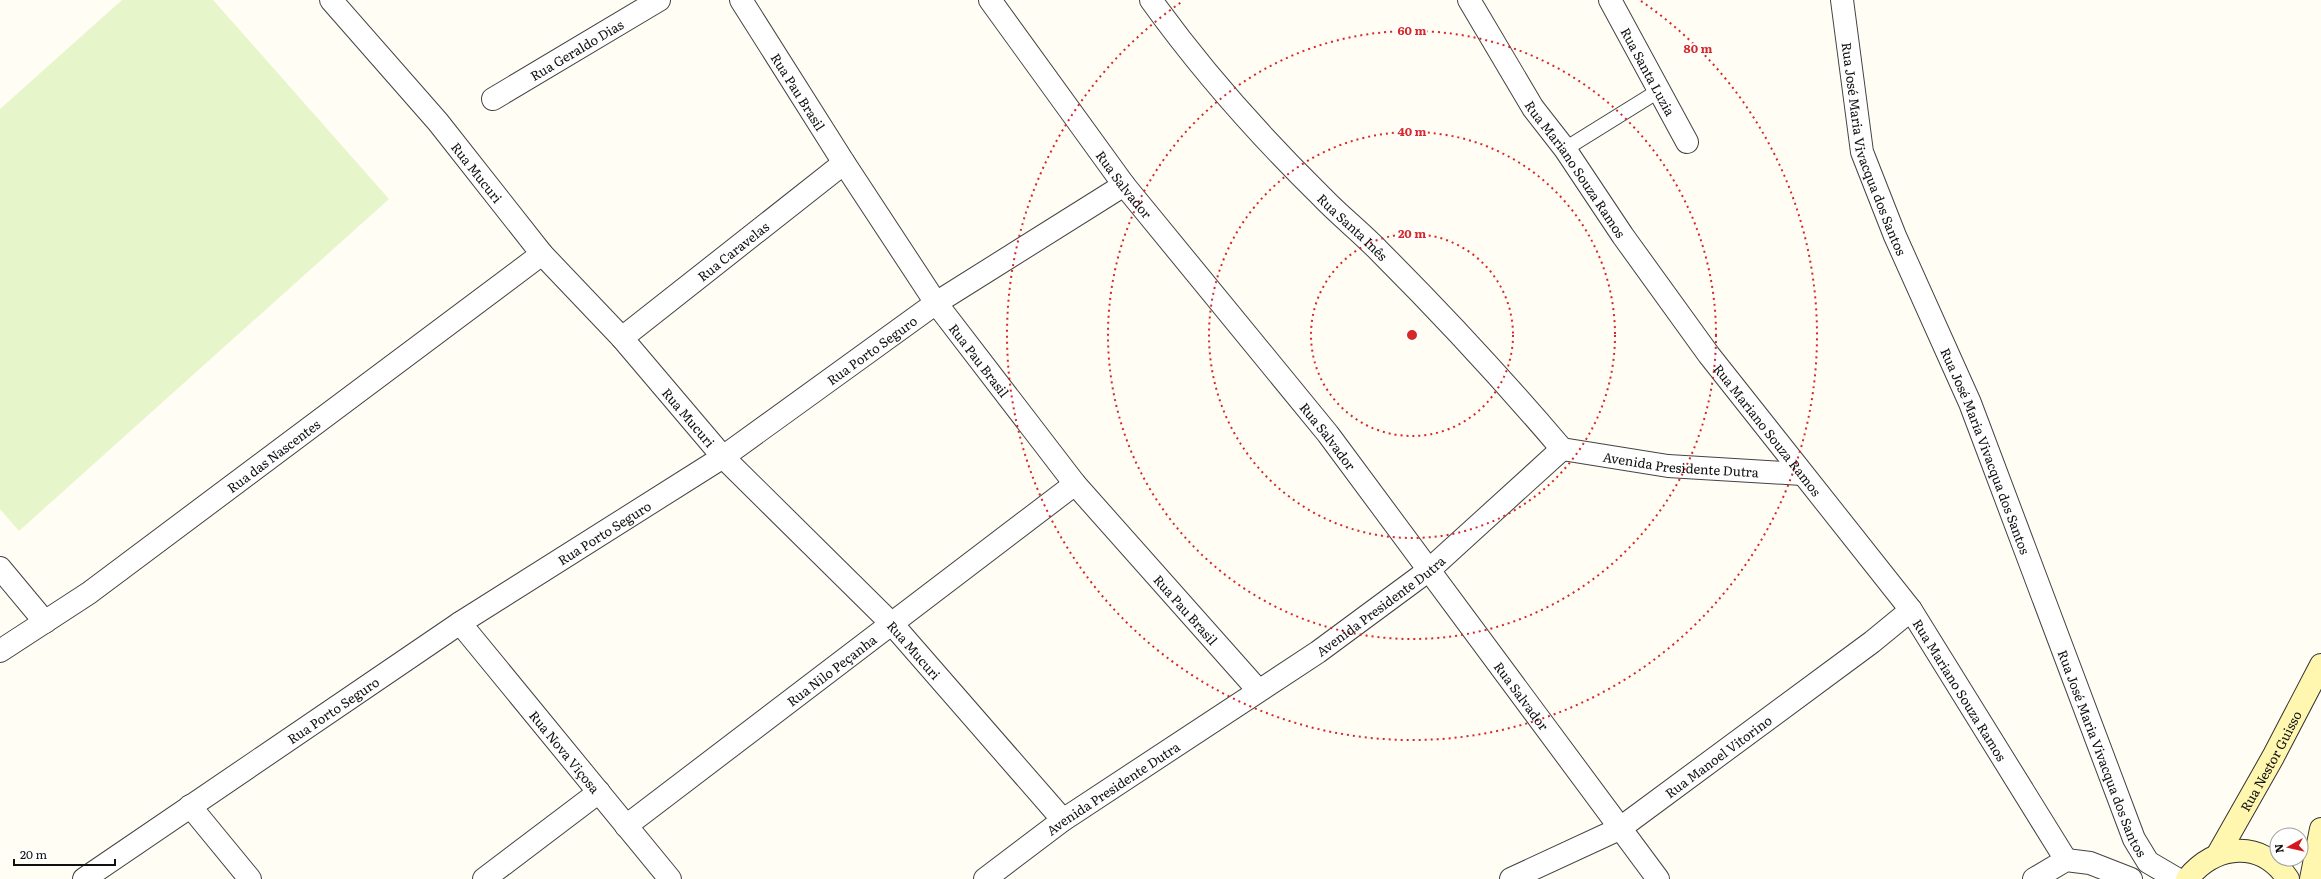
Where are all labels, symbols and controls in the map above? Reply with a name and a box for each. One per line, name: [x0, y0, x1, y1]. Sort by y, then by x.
street label: Rua Geraldo Dias: [526, 14, 627, 85]
text: 60 m: [1398, 21, 1426, 39]
street label: Rua Santa Luzia: [1617, 24, 1680, 119]
text: 80 m: [1684, 39, 1712, 57]
street label: Rua José Maria Vivacqua dos Santos: [1838, 41, 1912, 258]
street label: Rua Pau Brasil: [767, 49, 831, 134]
street label: Rua Mariano Souza Ramos: [1521, 97, 1631, 241]
text: 40 m: [1398, 122, 1427, 140]
street label: Rua Mucuri: [448, 138, 508, 207]
street label: Rua Salvador: [1092, 146, 1157, 223]
street label: Rua Santa Inês: [1313, 189, 1393, 265]
street label: Rua Caravelas: [693, 216, 773, 285]
text: 20 m: [1398, 224, 1426, 242]
street label: Rua Porto Seguro: [822, 310, 921, 389]
street label: Rua Pau Brasil: [945, 319, 1014, 401]
centre of rings: [1405, 328, 1419, 342]
street label: Rua José Maria Vivacqua dos Santos: [1937, 344, 2036, 557]
street label: Rua Mariano Souza Ramos: [1710, 359, 1826, 500]
street label: Rua Mucuri: [658, 383, 720, 451]
street label: Rua Salvador: [1296, 398, 1361, 474]
street label: Rua das Nascentes: [222, 414, 324, 496]
street label: Avenida Presidente Dutra: [1602, 446, 1759, 481]
street label: Rua Porto Seguro: [553, 495, 655, 569]
street label: Avenida Presidente Dutra: [1312, 551, 1449, 660]
street label: Rua Pau Brasil: [1150, 570, 1223, 649]
street label: Rua Mariano Souza Ramos: [1909, 615, 2012, 765]
street label: Rua Mucuri: [883, 616, 946, 684]
street label: Rua Nilo Peçanha: [782, 629, 880, 710]
street label: Rua José Maria Vivacqua dos Santos: [2054, 647, 2152, 860]
street label: Rua Salvador: [1490, 657, 1554, 735]
street label: Rua Porto Seguro: [283, 671, 383, 748]
street label: Rua Nova Viçosa: [526, 706, 605, 797]
street label: Rua Nestor Guisso: [2235, 706, 2306, 815]
street label: Rua Manoel Vitorino: [1660, 710, 1776, 802]
street label: Avenida Presidente Dutra: [1042, 736, 1183, 839]
north arrow: [2269, 827, 2309, 867]
scale bar: [14, 841, 115, 867]
text: N: [2270, 843, 2287, 854]
text: 20 m: [20, 845, 47, 863]

